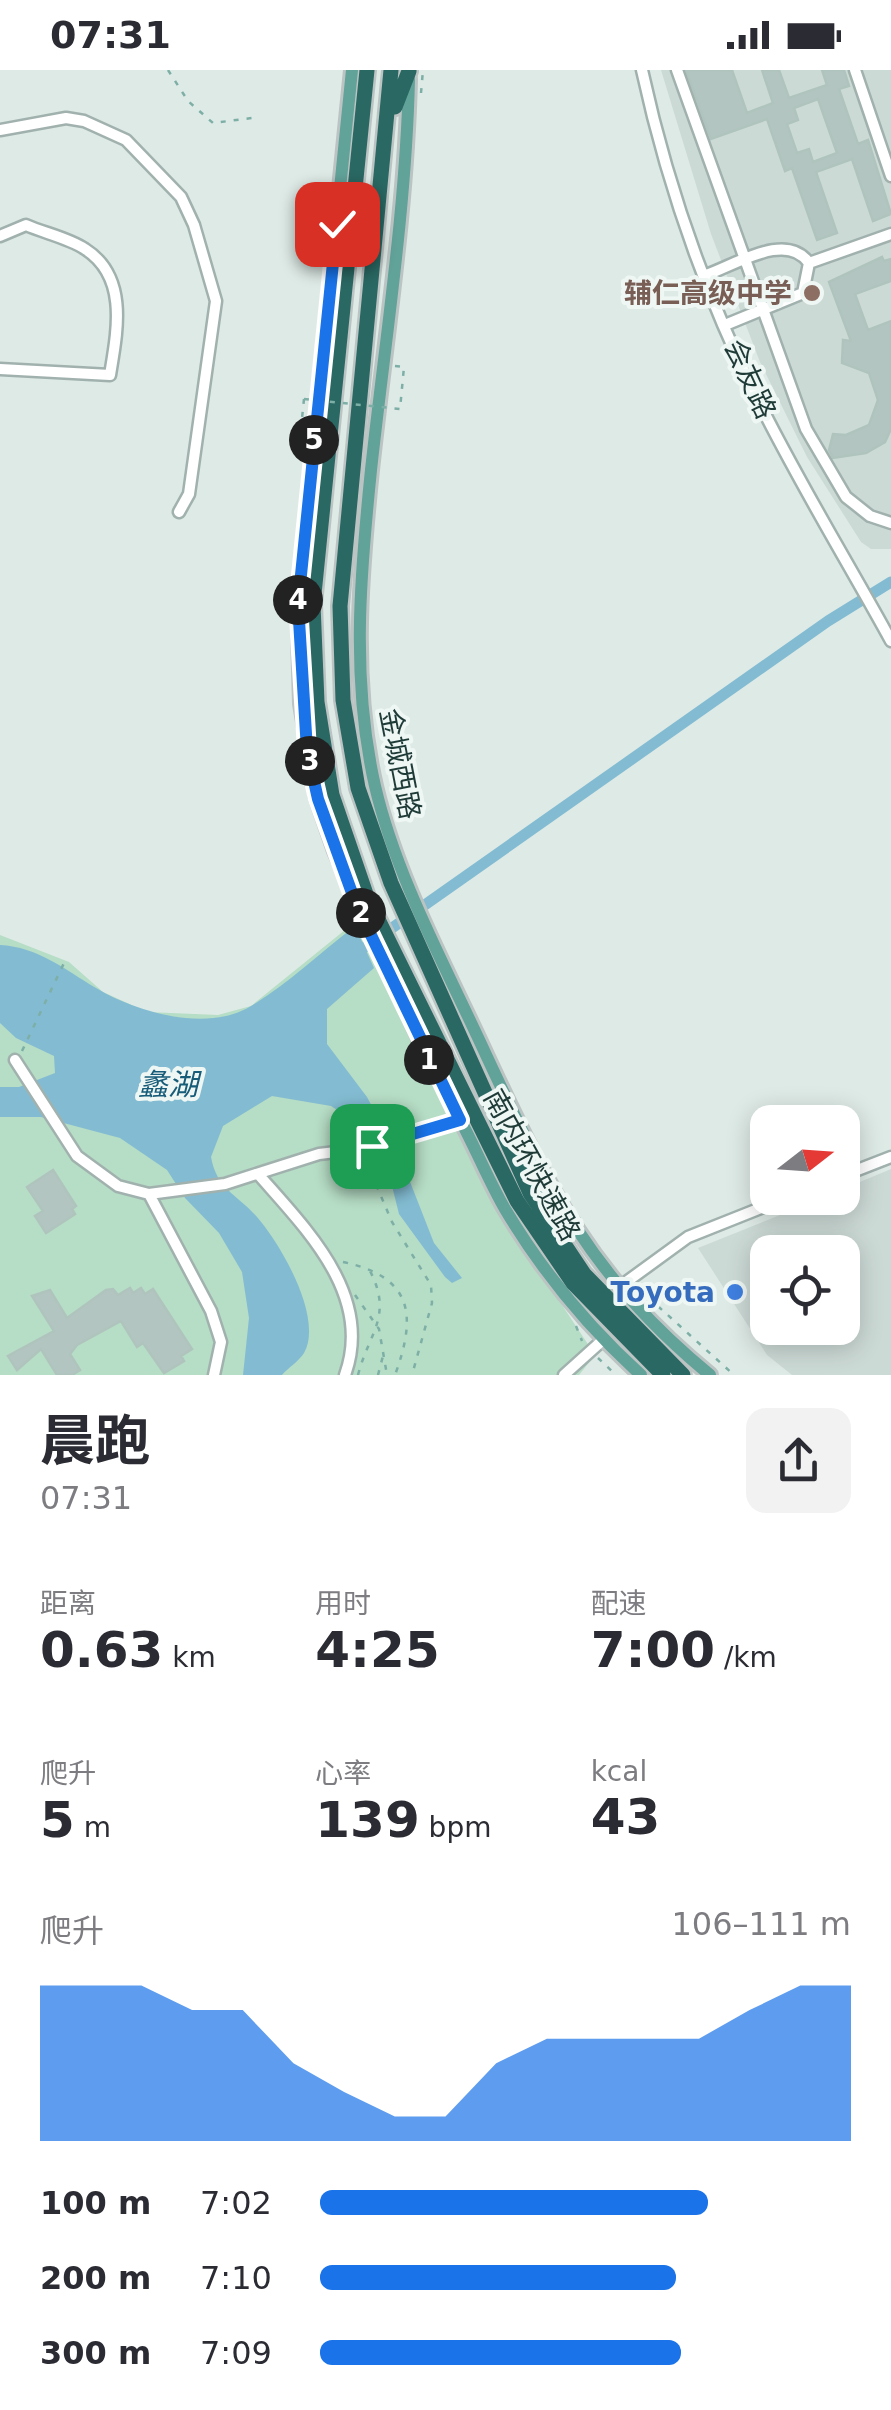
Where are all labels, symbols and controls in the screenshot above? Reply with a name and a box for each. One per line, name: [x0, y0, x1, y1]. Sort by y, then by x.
text: 07:31: [50, 13, 171, 57]
pin: [295, 182, 380, 267]
icon: check: [310, 197, 365, 252]
place label: 辅仁高级中学: [624, 277, 792, 310]
marker: 辅仁高级中学: [801, 282, 823, 304]
street label: 会友路: [717, 334, 783, 424]
pin: 5: [289, 415, 339, 465]
text: 5: [304, 423, 324, 456]
pin: 4: [273, 575, 323, 625]
text: 4: [288, 583, 308, 616]
street label: 金城西路: [373, 706, 427, 822]
pin: 3: [285, 736, 335, 786]
text: 3: [300, 744, 320, 777]
pin: 2: [336, 888, 386, 938]
text: 2: [351, 896, 371, 929]
pin: 1: [404, 1035, 454, 1085]
text: 1: [419, 1043, 439, 1076]
water label: 蠡湖: [138, 1067, 202, 1102]
street label: 南内环快速路: [477, 1084, 587, 1246]
pin: [330, 1104, 415, 1189]
north arrow: [750, 1105, 860, 1215]
map controls: [750, 1105, 860, 1345]
icon: arrive: [345, 1119, 400, 1174]
button: locate: [750, 1235, 860, 1345]
place label: Toyota: [611, 1276, 715, 1309]
marker: Toyota: [724, 1281, 746, 1303]
button: share: [746, 1408, 851, 1513]
text: 晨跑: [40, 1409, 150, 1473]
text: 07:31: [40, 1479, 132, 1517]
text: 距离: [40, 1587, 96, 1620]
text: 用时: [315, 1587, 371, 1620]
text: 配速: [591, 1587, 647, 1620]
text: 0.63: [40, 1621, 163, 1679]
text: 4:25: [315, 1621, 440, 1679]
text: 7:00: [591, 1621, 715, 1679]
text: km: [163, 1641, 216, 1674]
text: /km: [715, 1641, 777, 1674]
text: kcal: [591, 1755, 647, 1788]
text: 爬升: [40, 1757, 96, 1790]
text: 心率: [315, 1757, 371, 1790]
text: 43: [591, 1788, 660, 1846]
text: 5: [40, 1791, 75, 1849]
text: 139: [315, 1791, 420, 1849]
text: m: [75, 1811, 111, 1844]
text: bpm: [420, 1811, 491, 1844]
text: 106–111 m: [672, 1905, 851, 1943]
text: 爬升: [40, 1912, 104, 1950]
text: 100 m: [40, 2184, 151, 2222]
text: 7:02: [200, 2184, 272, 2222]
text: 200 m: [40, 2259, 151, 2297]
text: 7:10: [200, 2259, 272, 2297]
text: 300 m: [40, 2334, 151, 2372]
text: 7:09: [200, 2334, 272, 2372]

